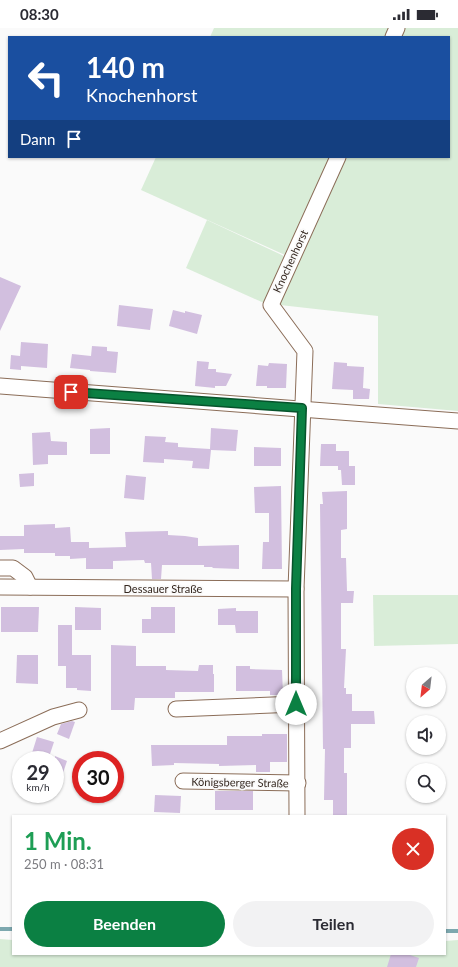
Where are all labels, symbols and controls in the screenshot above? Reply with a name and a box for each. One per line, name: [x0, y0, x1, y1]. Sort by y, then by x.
text: 08:30: [20, 5, 59, 23]
text: 140 m: [86, 50, 165, 84]
icon: left: [20, 52, 72, 104]
text: Knochenhorst: [86, 84, 197, 106]
icon: arrive: [63, 128, 85, 150]
text: Dann: [20, 130, 55, 148]
street label: Knochenhorst: [270, 227, 310, 295]
pin: [54, 375, 88, 409]
icon: arrive: [60, 381, 82, 403]
street label: Dessauer Straße: [124, 582, 203, 595]
north arrow: [406, 667, 446, 707]
map controls: [406, 667, 446, 803]
position arrow: [275, 683, 317, 725]
button: sound: [406, 715, 446, 755]
speed limit sign: 30: [72, 751, 124, 803]
text: 29: [26, 760, 50, 784]
button: search: [406, 763, 446, 803]
street label: Königsberger Straße: [191, 775, 289, 789]
text: km/h: [26, 781, 50, 793]
text: 1 Min.: [24, 826, 92, 855]
button: close: [392, 828, 434, 870]
text: 250 m · 08:31: [24, 856, 104, 872]
button: Beenden: [24, 901, 225, 947]
button: Teilen: [233, 901, 434, 947]

